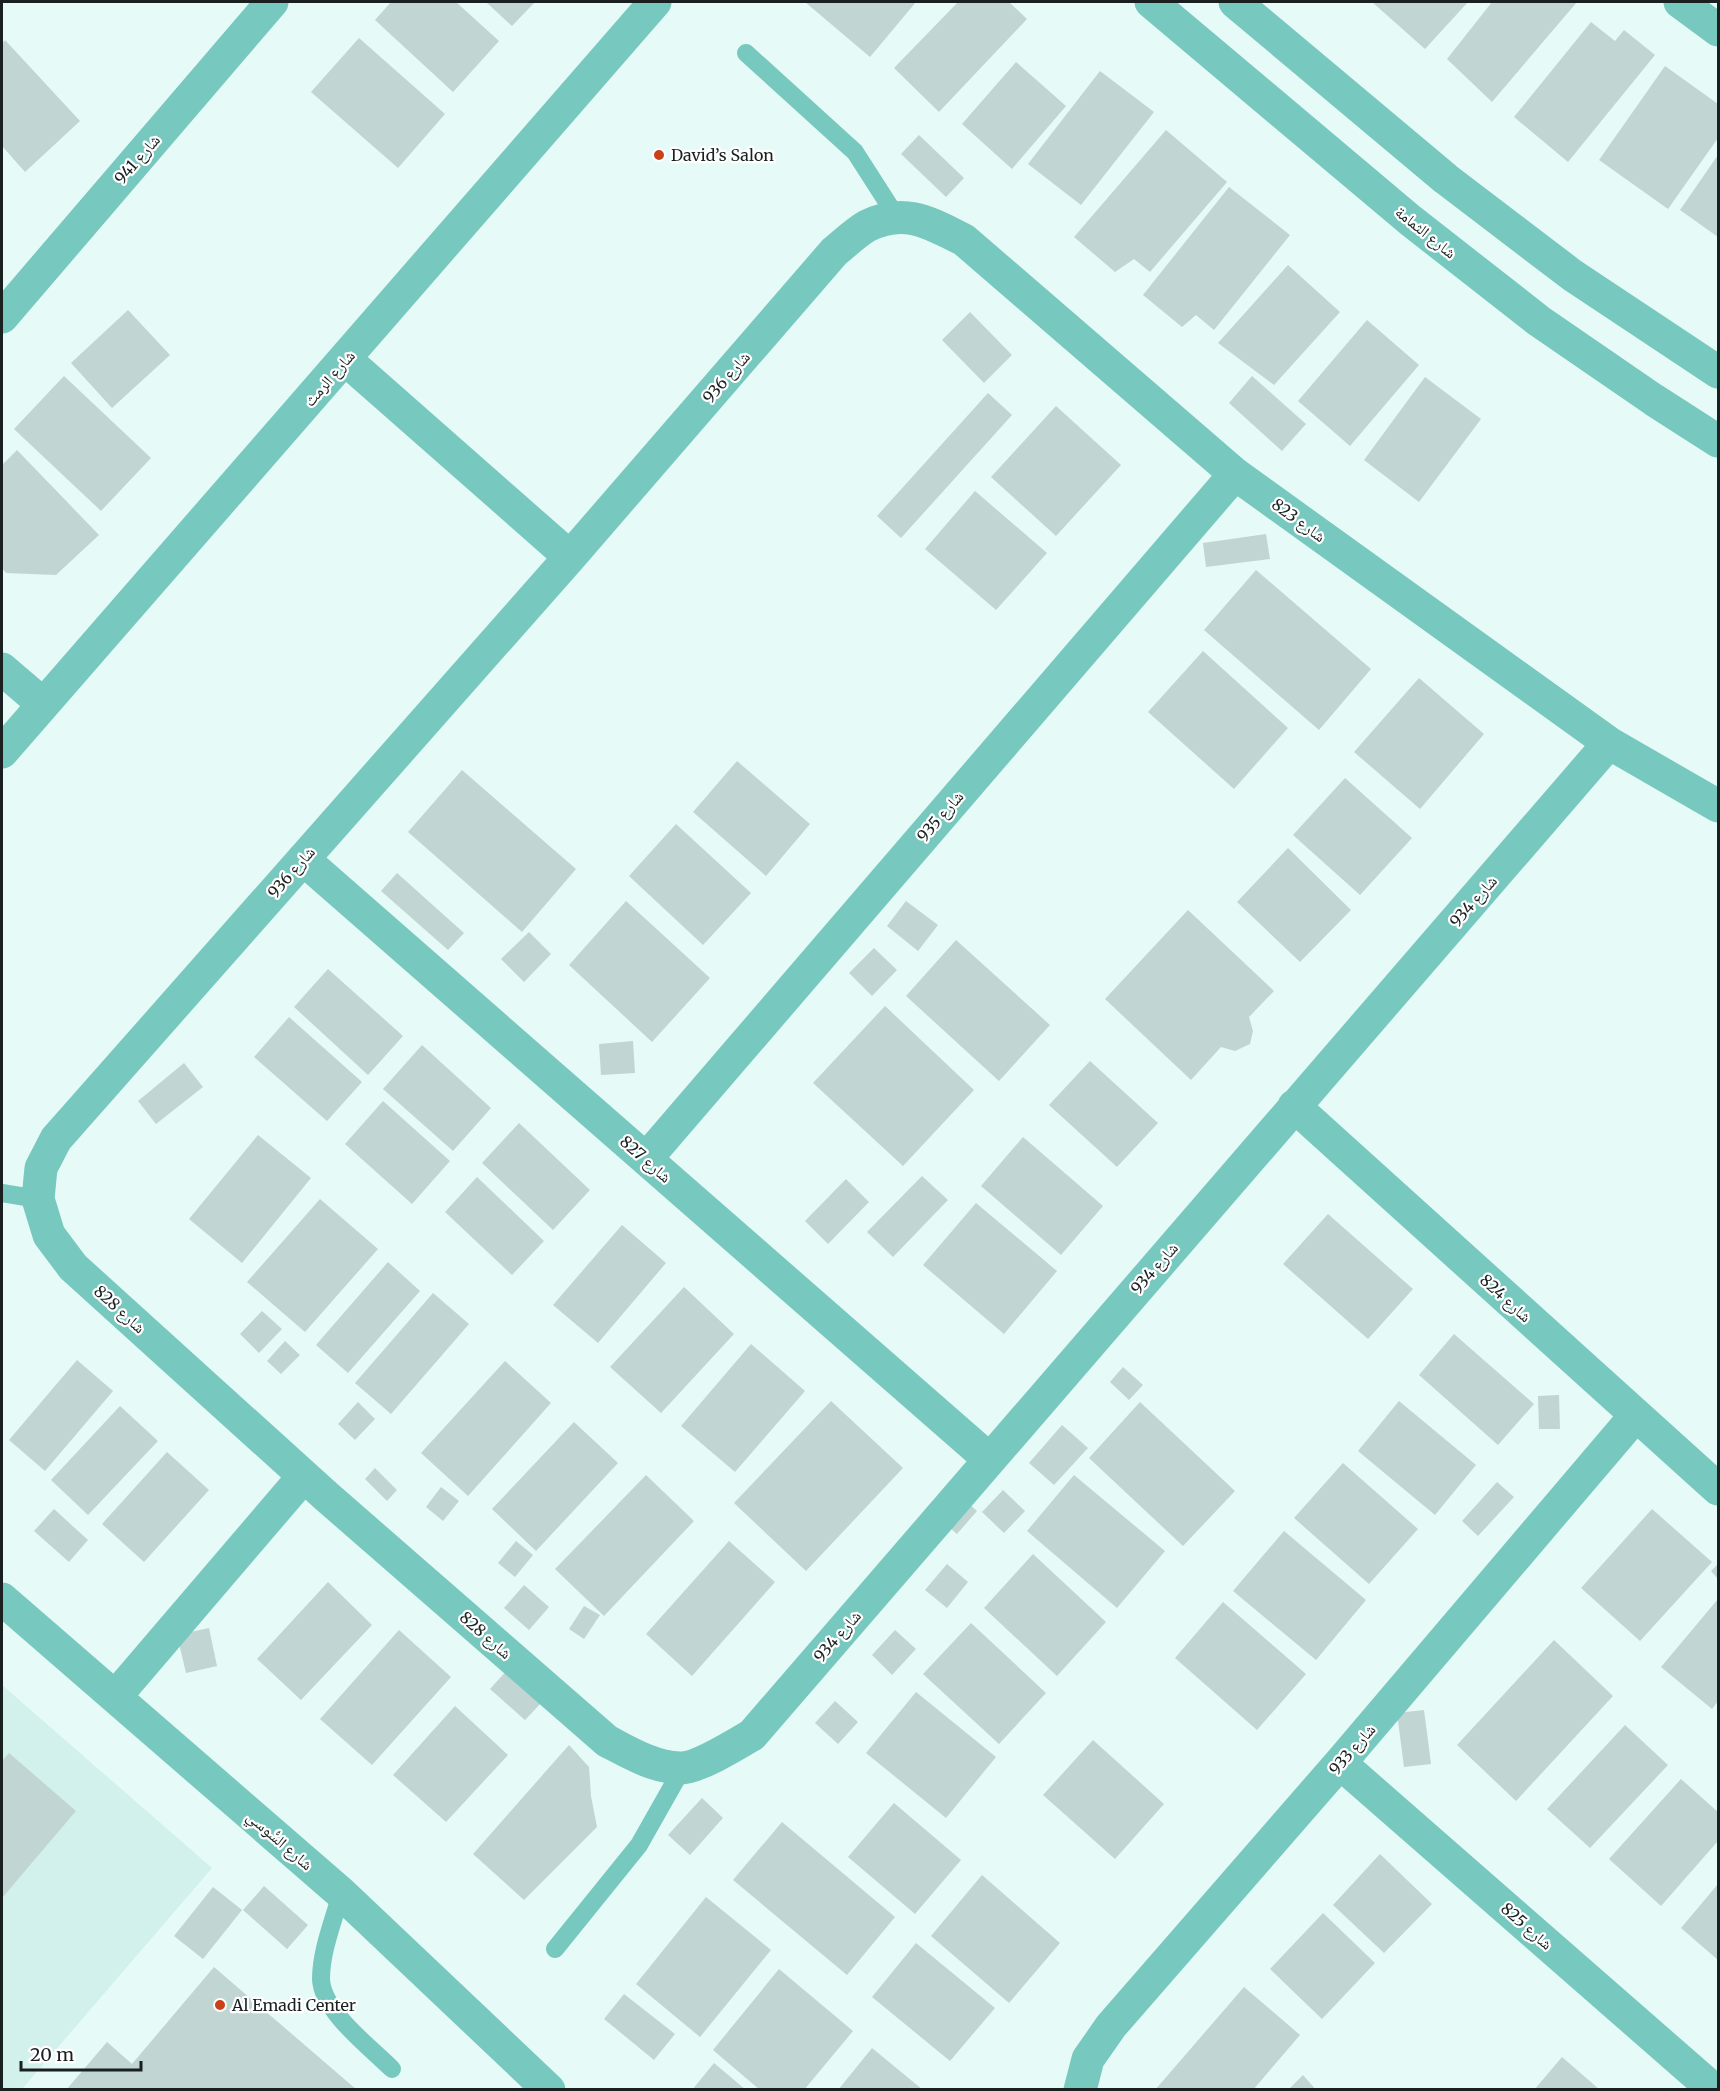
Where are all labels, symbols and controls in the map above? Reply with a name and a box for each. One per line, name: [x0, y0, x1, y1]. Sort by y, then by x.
street label: شارع 941: [110, 130, 165, 189]
place label: David’s Salon: [671, 145, 774, 165]
marker: David’s Salon: [652, 148, 666, 162]
street label: شارع الثمامة: [1391, 201, 1460, 263]
street label: شارع الرمث: [299, 346, 360, 411]
street label: شارع 936: [698, 347, 755, 408]
street label: شارع 823: [1268, 494, 1330, 547]
street label: شارع 935: [912, 786, 968, 846]
street label: شارع 936: [263, 842, 320, 903]
street label: شارع 934: [1445, 871, 1502, 932]
street label: شارع 827: [616, 1131, 676, 1187]
street label: شارع 934: [1126, 1238, 1183, 1299]
street label: شارع 824: [1475, 1270, 1536, 1327]
street label: شارع 828: [90, 1281, 150, 1338]
street label: شارع 934: [809, 1606, 866, 1667]
street label: شارع 828: [455, 1607, 516, 1664]
street label: شارع 933: [1325, 1719, 1380, 1779]
street label: شارع السُّوسي: [241, 1806, 317, 1876]
street label: شارع 825: [1496, 1898, 1557, 1955]
place label: Al Emadi Center: [231, 1995, 356, 2015]
marker: Al Emadi Center: [213, 1998, 227, 2012]
scale bar: [21, 2034, 141, 2072]
text: 20 m: [30, 2043, 74, 2066]

